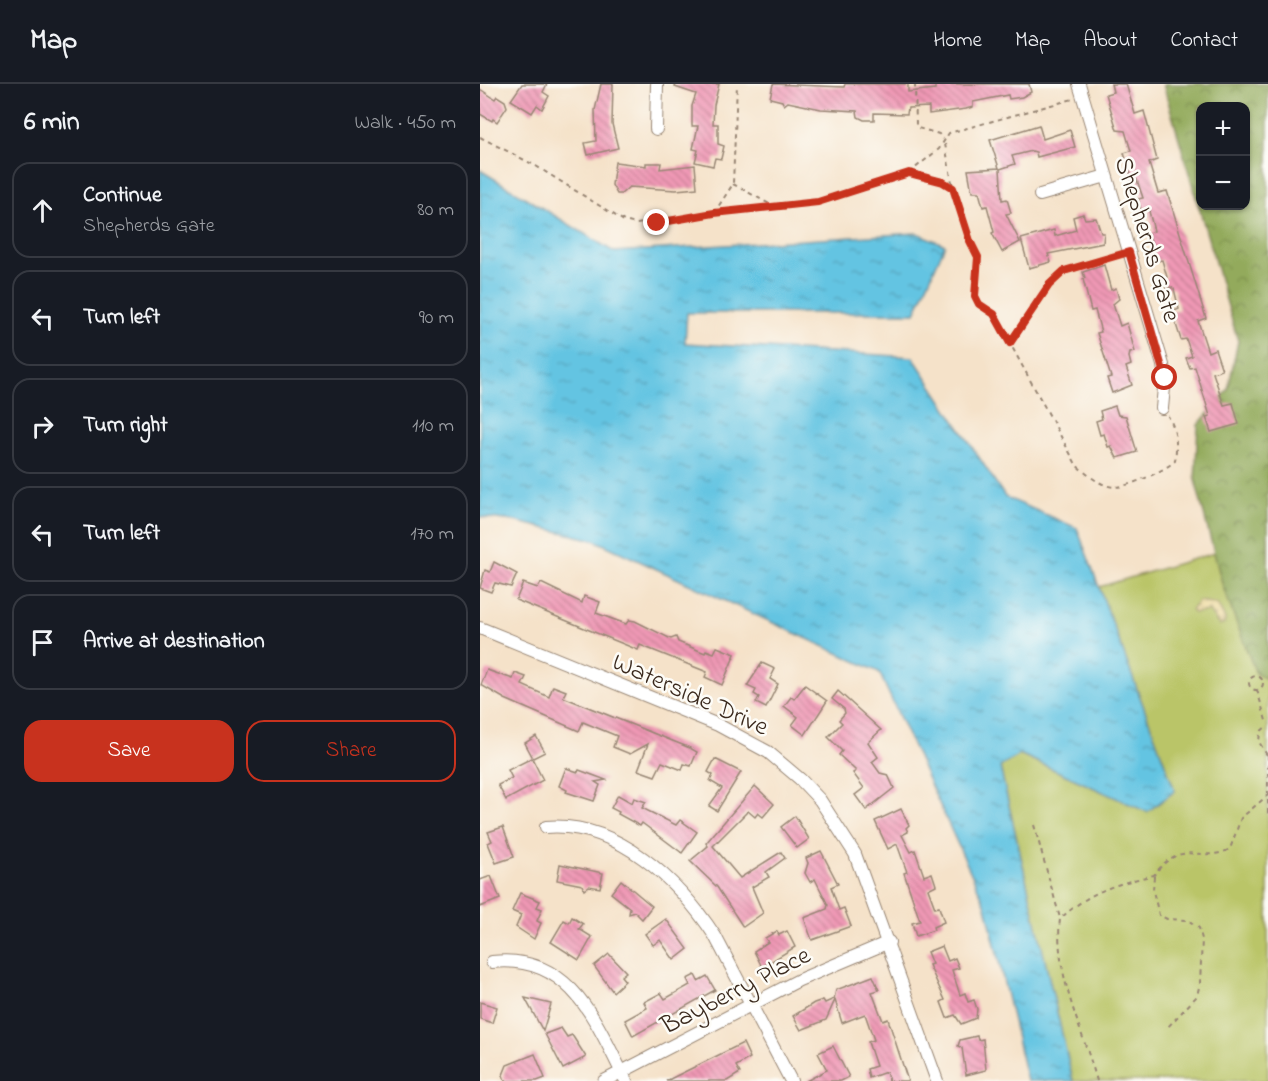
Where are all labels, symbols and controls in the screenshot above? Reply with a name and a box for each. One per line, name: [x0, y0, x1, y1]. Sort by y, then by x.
text: Map: [30, 21, 77, 62]
text: Home: [933, 26, 982, 56]
text: Map: [1015, 26, 1050, 56]
text: About: [1083, 26, 1137, 56]
text: Contact: [1170, 26, 1238, 56]
map controls: [1196, 102, 1250, 210]
button: +: [1196, 102, 1250, 156]
text: 6 min: [24, 104, 80, 142]
text: Walk · 450 m: [354, 109, 456, 138]
street label: Shepherds Gate: [1103, 152, 1189, 328]
button: −: [1196, 156, 1250, 210]
text: Continue: [83, 180, 162, 212]
icon: ahead: [26, 194, 59, 227]
text: 80 m: [417, 196, 454, 225]
route end: [643, 209, 669, 235]
text: Shepherds Gate: [83, 212, 215, 241]
icon: left: [26, 302, 59, 335]
text: Turn left: [83, 302, 160, 334]
text: 90 m: [419, 304, 454, 333]
route start: [1151, 364, 1177, 390]
icon: right: [26, 410, 59, 443]
text: Turn right: [83, 410, 168, 442]
text: 110 m: [412, 412, 454, 441]
icon: left: [26, 518, 59, 551]
text: Turn left: [83, 518, 160, 550]
text: 170 m: [410, 520, 454, 549]
icon: arrive: [26, 626, 59, 659]
text: Arrive at destination: [83, 626, 265, 658]
street label: Waterside Drive: [605, 644, 774, 747]
button: Save: [24, 720, 234, 782]
button: Share: [246, 720, 456, 782]
street label: Bayberry Place: [654, 937, 818, 1046]

